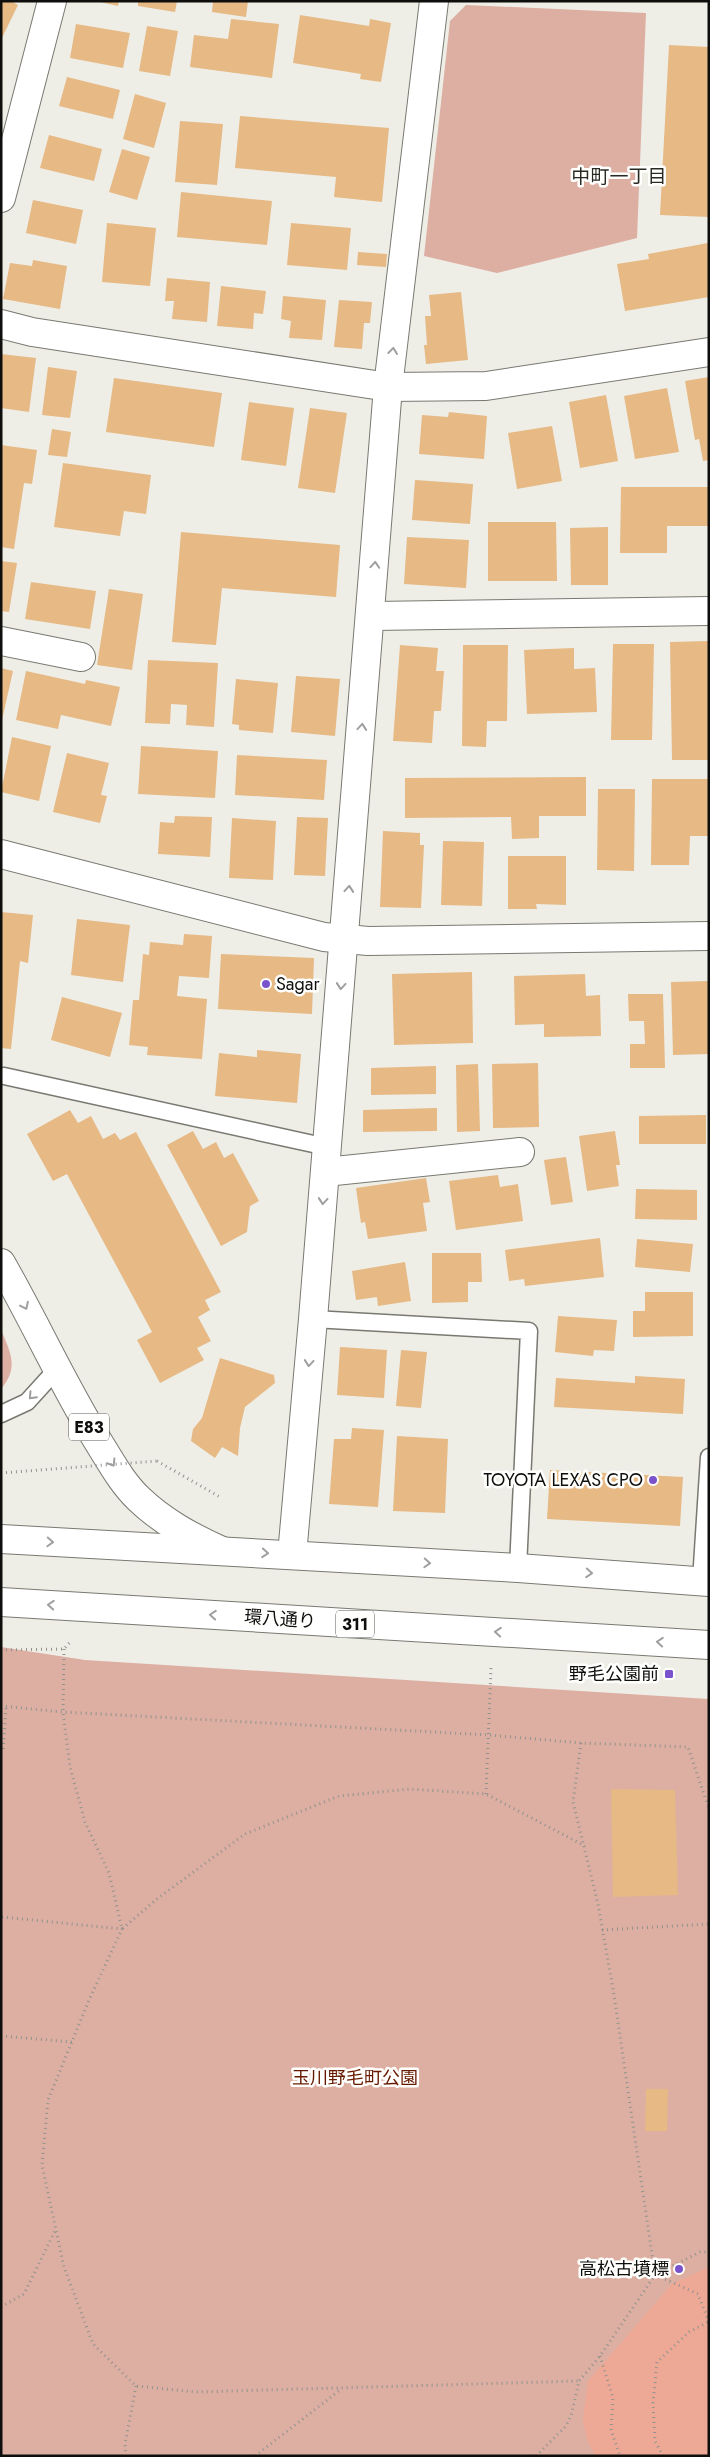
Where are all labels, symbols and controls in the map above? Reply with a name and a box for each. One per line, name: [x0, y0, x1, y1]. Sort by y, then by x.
district label: 中町一丁目: [571, 163, 667, 190]
one-way arrow: [387, 347, 398, 355]
one-way arrow: [370, 561, 381, 569]
one-way arrow: [357, 723, 368, 731]
one-way arrow: [343, 885, 354, 893]
place label: Sagar: [276, 971, 320, 997]
marker: Sagar: [260, 978, 272, 990]
one-way arrow: [336, 983, 347, 991]
one-way arrow: [318, 1197, 329, 1205]
one-way arrow: [19, 1300, 29, 1309]
one-way arrow: [304, 1359, 315, 1367]
one-way arrow: [29, 1391, 38, 1400]
road number: E83: [69, 1414, 109, 1440]
one-way arrow: [105, 1458, 115, 1467]
place label: TOYOTA LEXAS CPO: [484, 1467, 643, 1493]
marker: TOYOTA LEXAS CPO: [647, 1474, 659, 1486]
one-way arrow: [46, 1536, 54, 1547]
one-way arrow: [261, 1548, 269, 1559]
one-way arrow: [423, 1557, 431, 1568]
one-way arrow: [585, 1568, 593, 1579]
one-way arrow: [47, 1600, 55, 1611]
street label: 環八通り: [243, 1604, 317, 1634]
one-way arrow: [209, 1610, 217, 1621]
road number: 311: [336, 1610, 374, 1638]
one-way arrow: [494, 1627, 502, 1638]
one-way arrow: [656, 1637, 664, 1648]
place label: 野毛公園前: [569, 1661, 659, 1687]
marker: 野毛公園前: [663, 1668, 675, 1680]
park label: 玉川野毛町公園: [292, 2065, 418, 2091]
place label: 高松古墳標: [579, 2256, 669, 2282]
marker: 高松古墳標: [673, 2263, 685, 2275]

